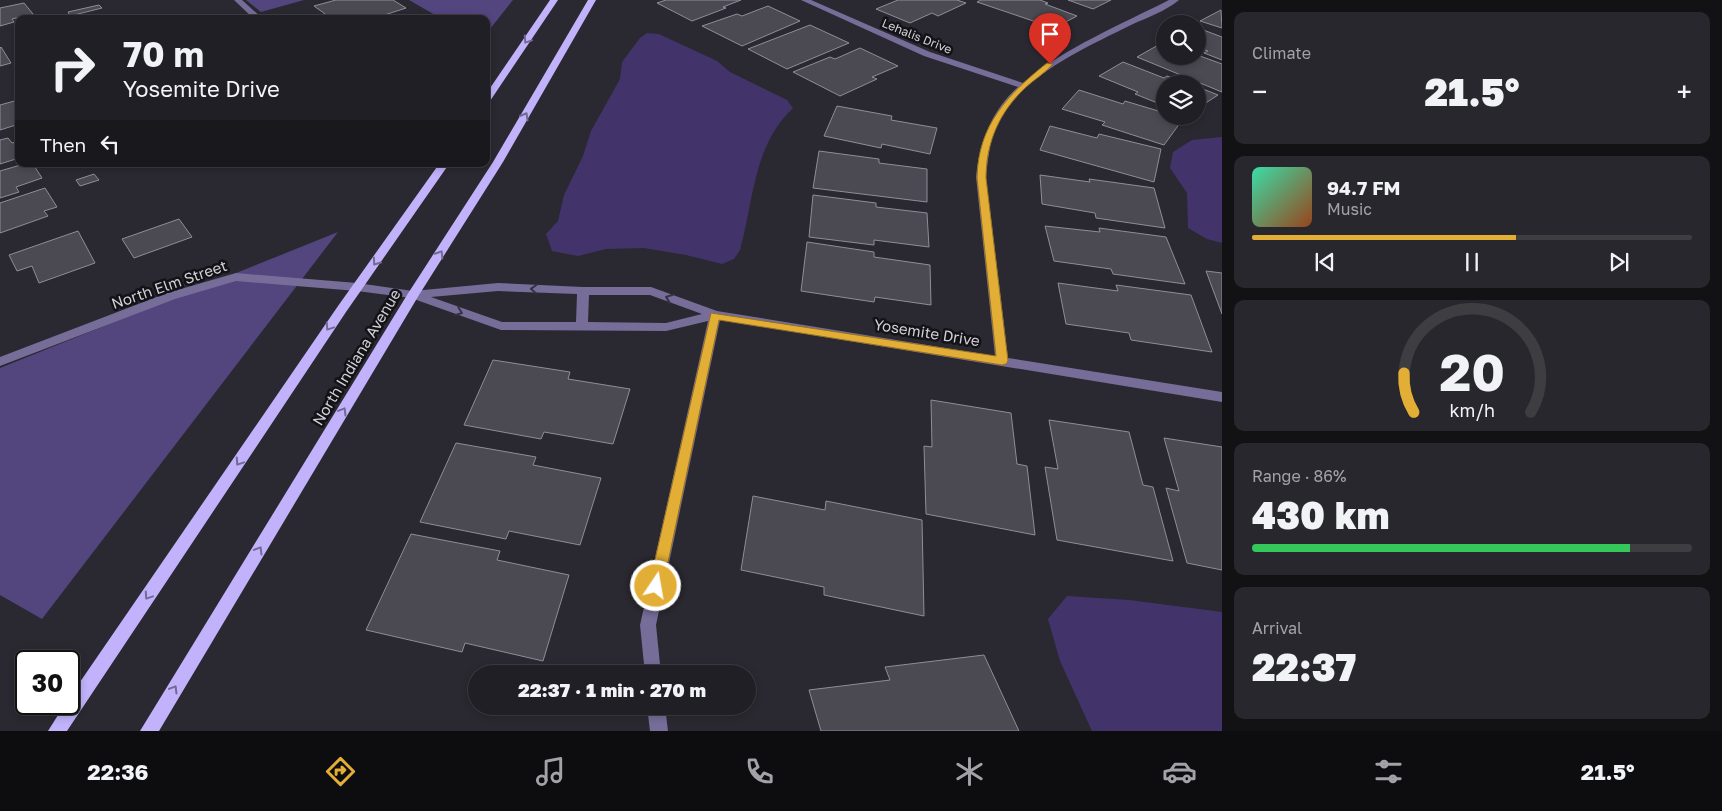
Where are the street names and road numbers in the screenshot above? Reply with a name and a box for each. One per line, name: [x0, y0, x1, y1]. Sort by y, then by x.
street label: Lehalis Drive: [880, 15, 954, 57]
street label: North Elm Street: [109, 256, 229, 312]
street label: North Indiana Avenue: [308, 285, 404, 428]
street label: Yosemite Drive: [873, 315, 982, 349]

